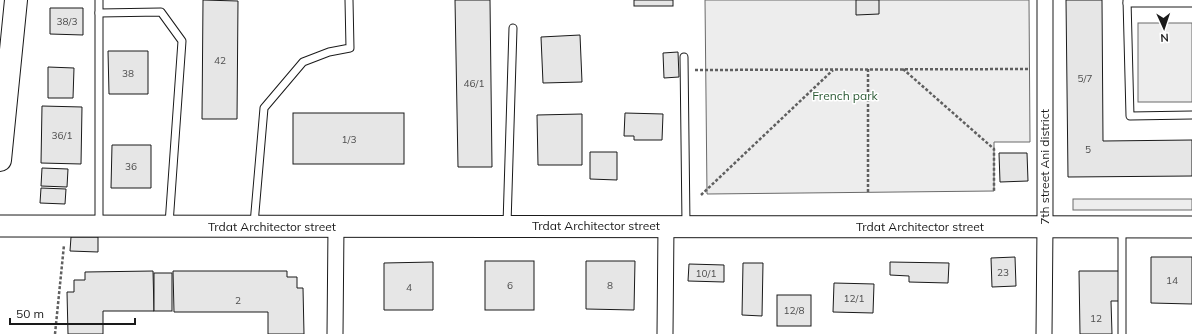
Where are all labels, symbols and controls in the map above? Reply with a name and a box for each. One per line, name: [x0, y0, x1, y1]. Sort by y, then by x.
north arrow: [1144, 8, 1184, 48]
house number: 38/3: [57, 15, 77, 28]
text: N: [1160, 31, 1169, 45]
house number: 42: [214, 54, 226, 67]
house number: 38: [122, 67, 134, 80]
house number: 5/7: [1078, 72, 1092, 85]
house number: 46/1: [464, 77, 484, 90]
park label: French park: [812, 88, 879, 103]
street label: 7th street Ani district: [1037, 109, 1052, 225]
house number: 36/1: [52, 129, 72, 142]
house number: 1/3: [342, 133, 356, 146]
house number: 5: [1085, 143, 1091, 156]
house number: 36: [125, 160, 137, 173]
street label: Trdat Architector street: [532, 218, 660, 233]
street label: Trdat Architector street: [208, 219, 336, 234]
street label: Trdat Architector street: [856, 219, 984, 234]
house number: 23: [997, 266, 1009, 279]
house number: 10/1: [696, 267, 716, 280]
house number: 14: [1166, 274, 1178, 287]
house number: 6: [507, 279, 513, 292]
house number: 8: [607, 279, 613, 292]
house number: 4: [406, 281, 412, 294]
house number: 12/1: [844, 292, 864, 305]
house number: 2: [235, 294, 241, 307]
scale bar: [10, 300, 135, 326]
house number: 12/8: [784, 304, 804, 317]
text: 50 m: [16, 306, 44, 321]
house number: 12: [1090, 312, 1102, 325]

